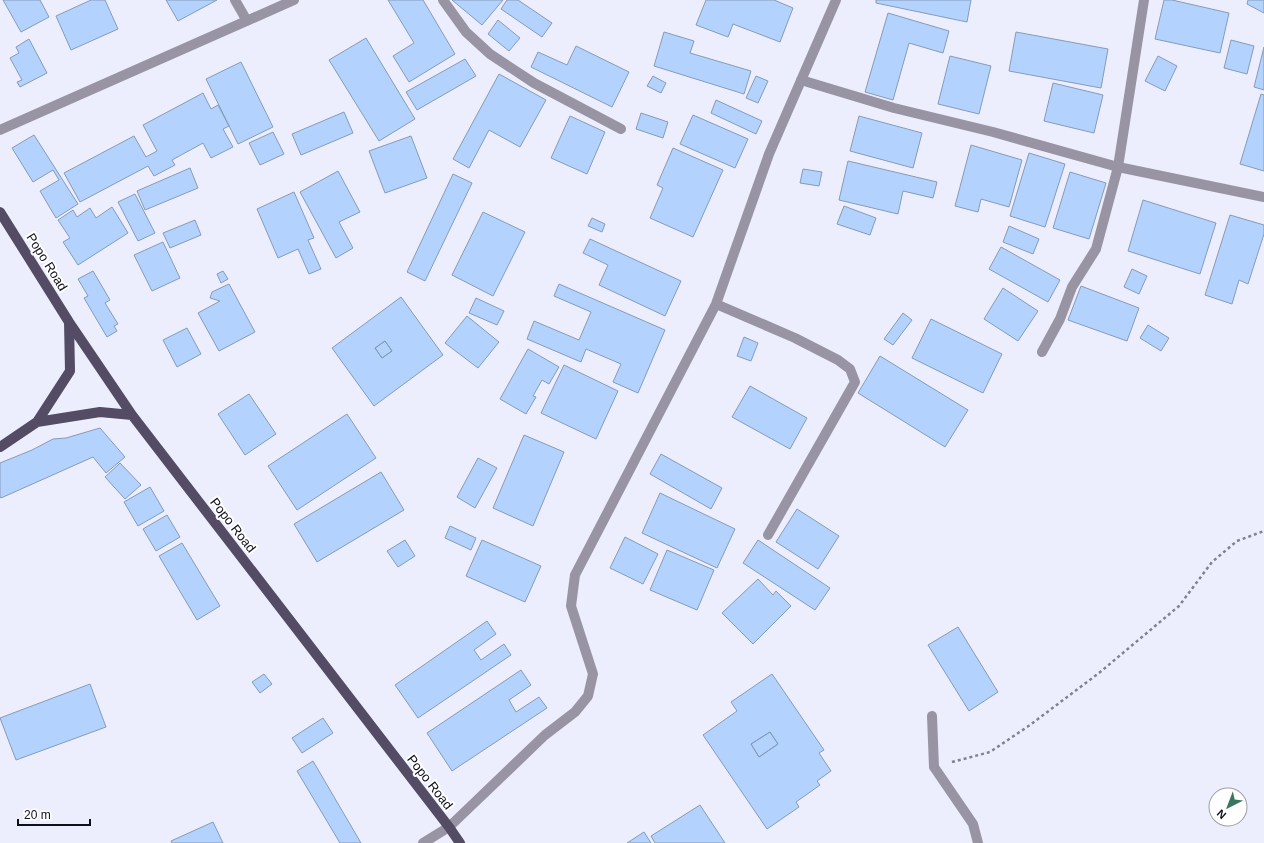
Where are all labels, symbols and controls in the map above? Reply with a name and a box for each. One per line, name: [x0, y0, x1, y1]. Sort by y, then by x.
street label: Popo Road: [23, 230, 71, 294]
street label: Popo Road: [207, 495, 259, 555]
street label: Popo Road: [404, 752, 456, 812]
north arrow: [1208, 787, 1248, 827]
scale bar: [18, 801, 90, 827]
text: N: [1214, 807, 1228, 822]
text: 20 m: [24, 808, 51, 822]

